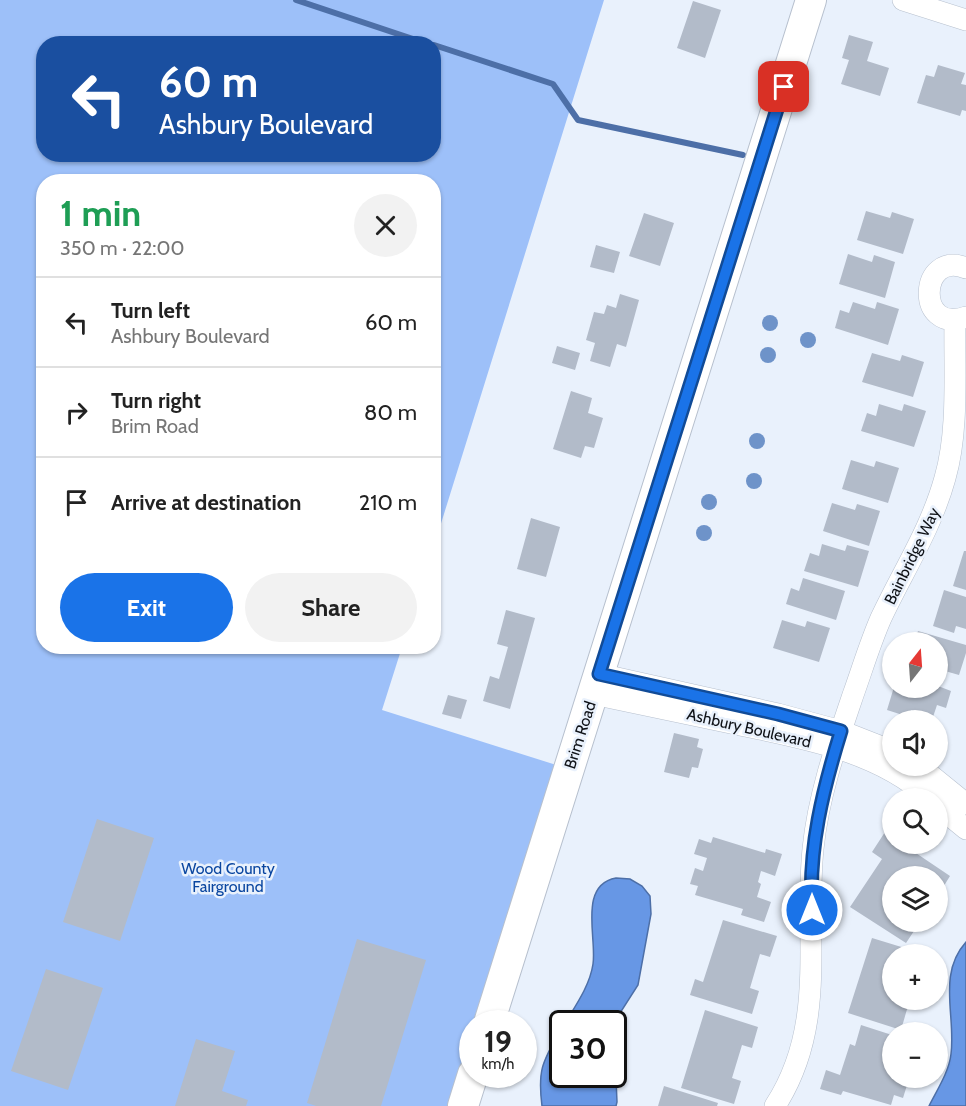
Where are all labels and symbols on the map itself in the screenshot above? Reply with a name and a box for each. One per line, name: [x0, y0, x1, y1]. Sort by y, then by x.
pin: [758, 61, 809, 112]
street label: Bainbridge Way: [880, 504, 944, 608]
north arrow: [882, 632, 948, 698]
street label: Brim Road: [560, 699, 600, 771]
street label: Ashbury Boulevard: [685, 704, 813, 752]
park label: Wood County Fairground: [181, 859, 275, 896]
position arrow: [780, 878, 844, 942]
speed limit sign: 30: [549, 1010, 627, 1088]

